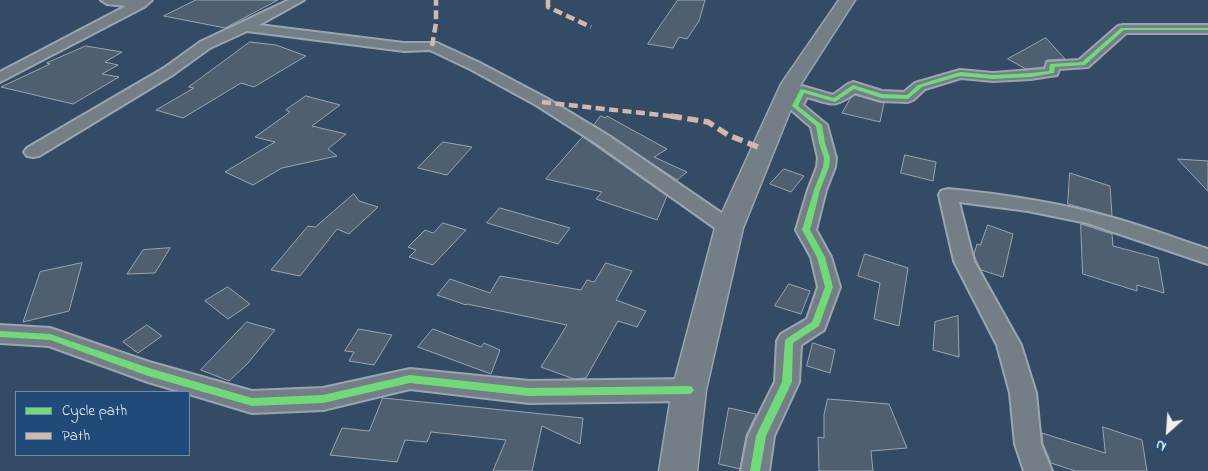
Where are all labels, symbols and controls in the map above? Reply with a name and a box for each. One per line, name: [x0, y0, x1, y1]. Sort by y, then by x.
legend: [15, 391, 190, 456]
text: Cycle path: [62, 400, 127, 422]
north arrow: [1143, 406, 1193, 456]
text: Path: [62, 425, 90, 447]
text: N: [1152, 433, 1170, 456]

